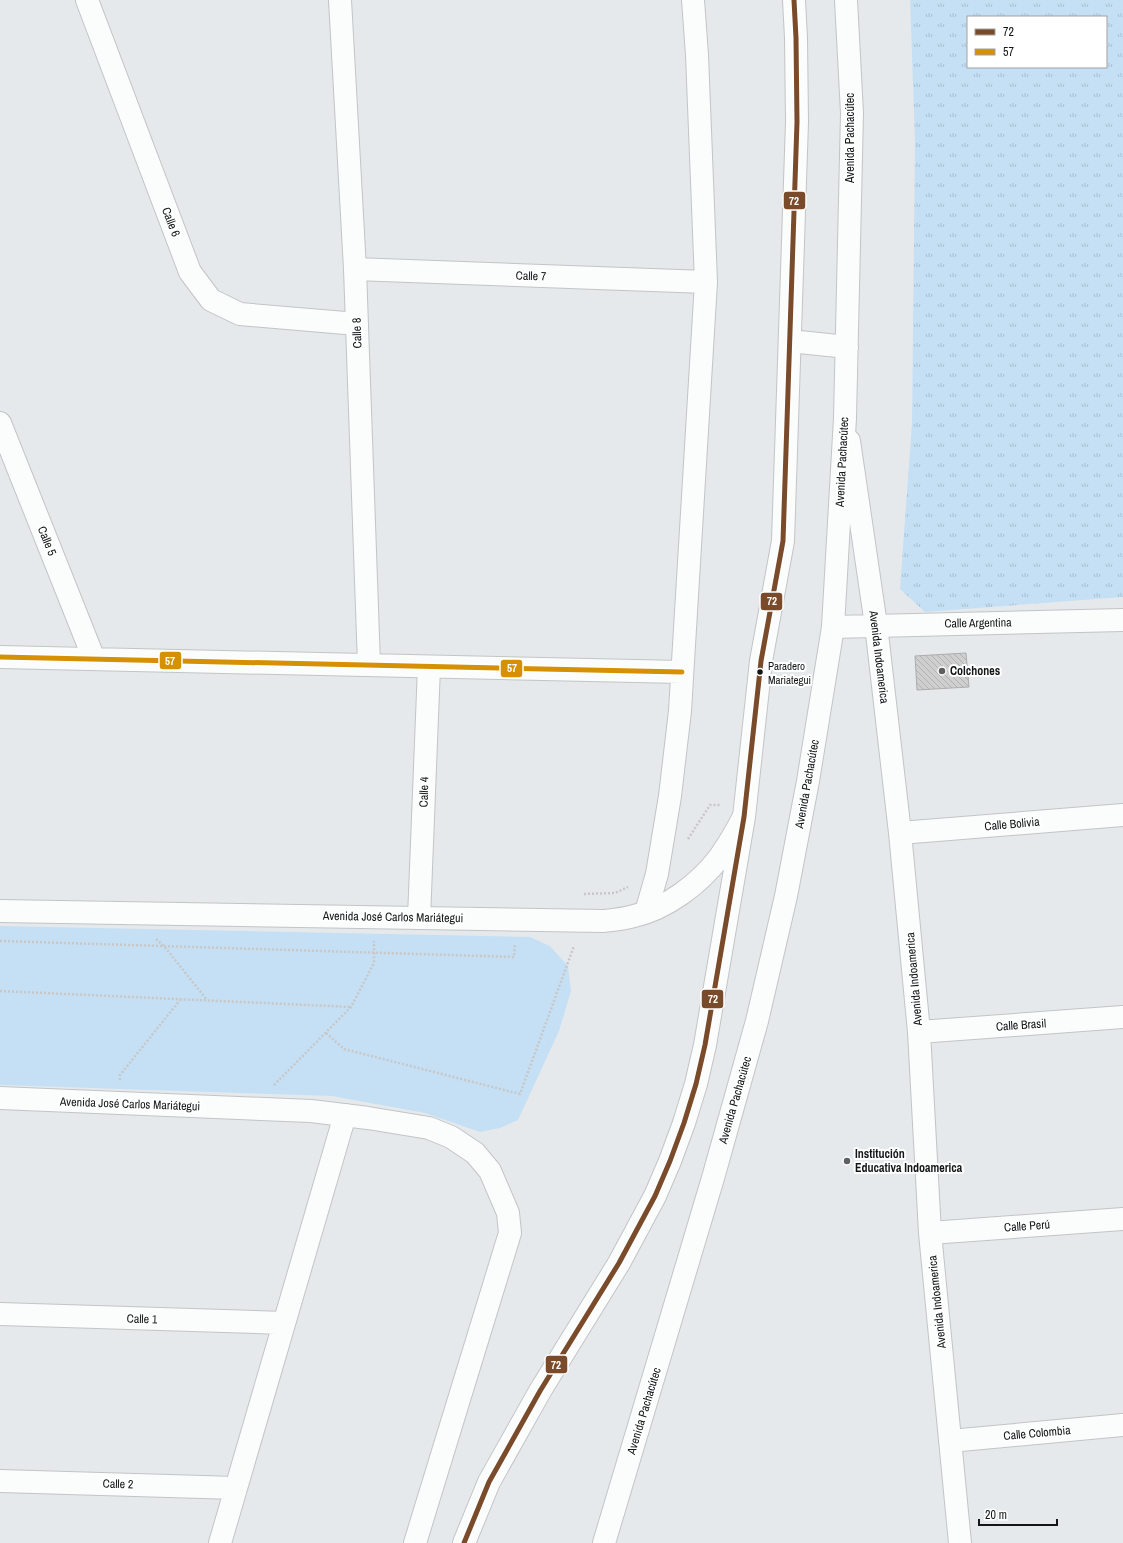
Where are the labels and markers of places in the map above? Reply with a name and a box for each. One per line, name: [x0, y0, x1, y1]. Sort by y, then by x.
place label: Paradero Mariategui: [768, 659, 811, 687]
place label: Colchones: [950, 663, 1001, 679]
marker: Colchones: [937, 666, 947, 676]
marker: Paradero Mariategui: [755, 667, 765, 677]
place label: Institución Educativa Indoamerica: [855, 1146, 963, 1176]
marker: Institución Educativa Indoamerica: [842, 1156, 852, 1166]

